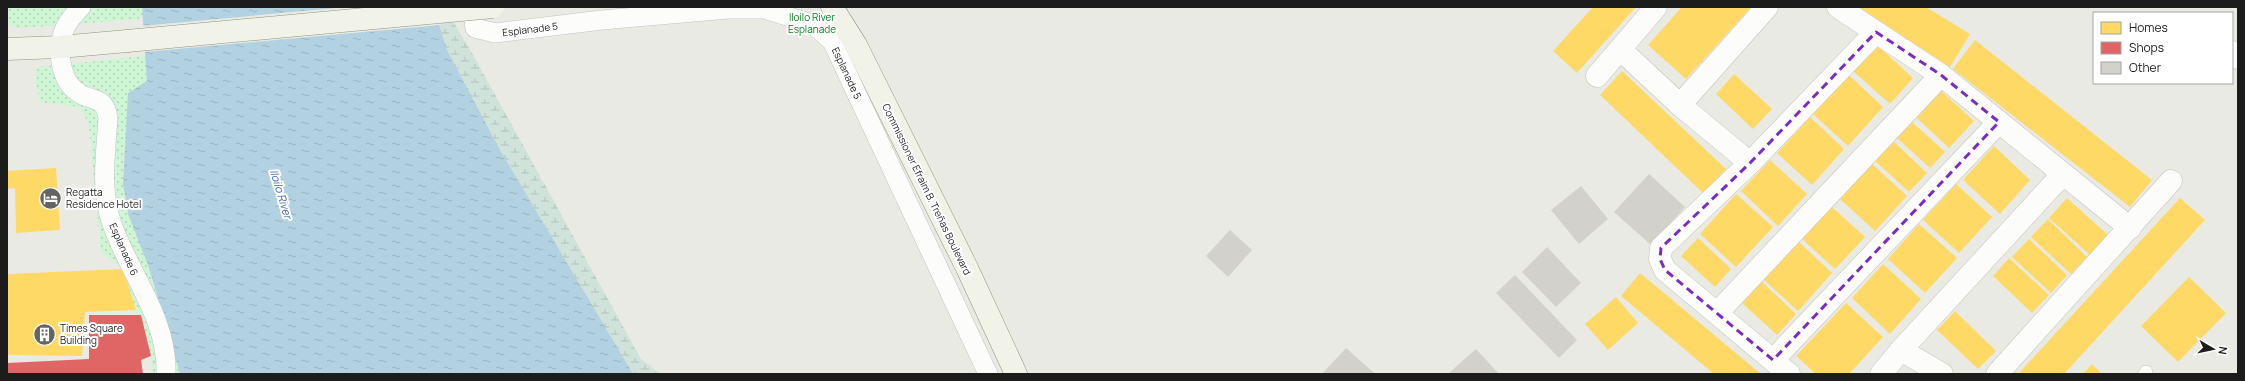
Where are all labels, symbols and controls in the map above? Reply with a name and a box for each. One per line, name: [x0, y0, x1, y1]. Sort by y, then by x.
park label: Iloilo River Esplanade: [788, 10, 836, 36]
legend: [2093, 12, 2233, 84]
street label: Esplanade 5: [501, 19, 559, 39]
text: Homes: [2129, 19, 2168, 36]
text: Shops: [2129, 39, 2164, 56]
street label: Esplanade 5: [829, 45, 865, 101]
text: Other: [2129, 59, 2162, 76]
street label: Commissioner Efraim B. Treñas Boulevard: [879, 101, 975, 277]
water label: Iloilo River: [267, 167, 297, 222]
hotel icon: Regatta Residence Hotel: [37, 185, 63, 211]
place label: Regatta Residence Hotel: [66, 185, 141, 211]
street label: Esplanade 6: [106, 220, 142, 278]
building icon: Times Square Building: [32, 321, 58, 347]
place label: Times Square Building: [60, 321, 123, 347]
north arrow: [2193, 329, 2233, 369]
text: N: [2215, 346, 2231, 356]

